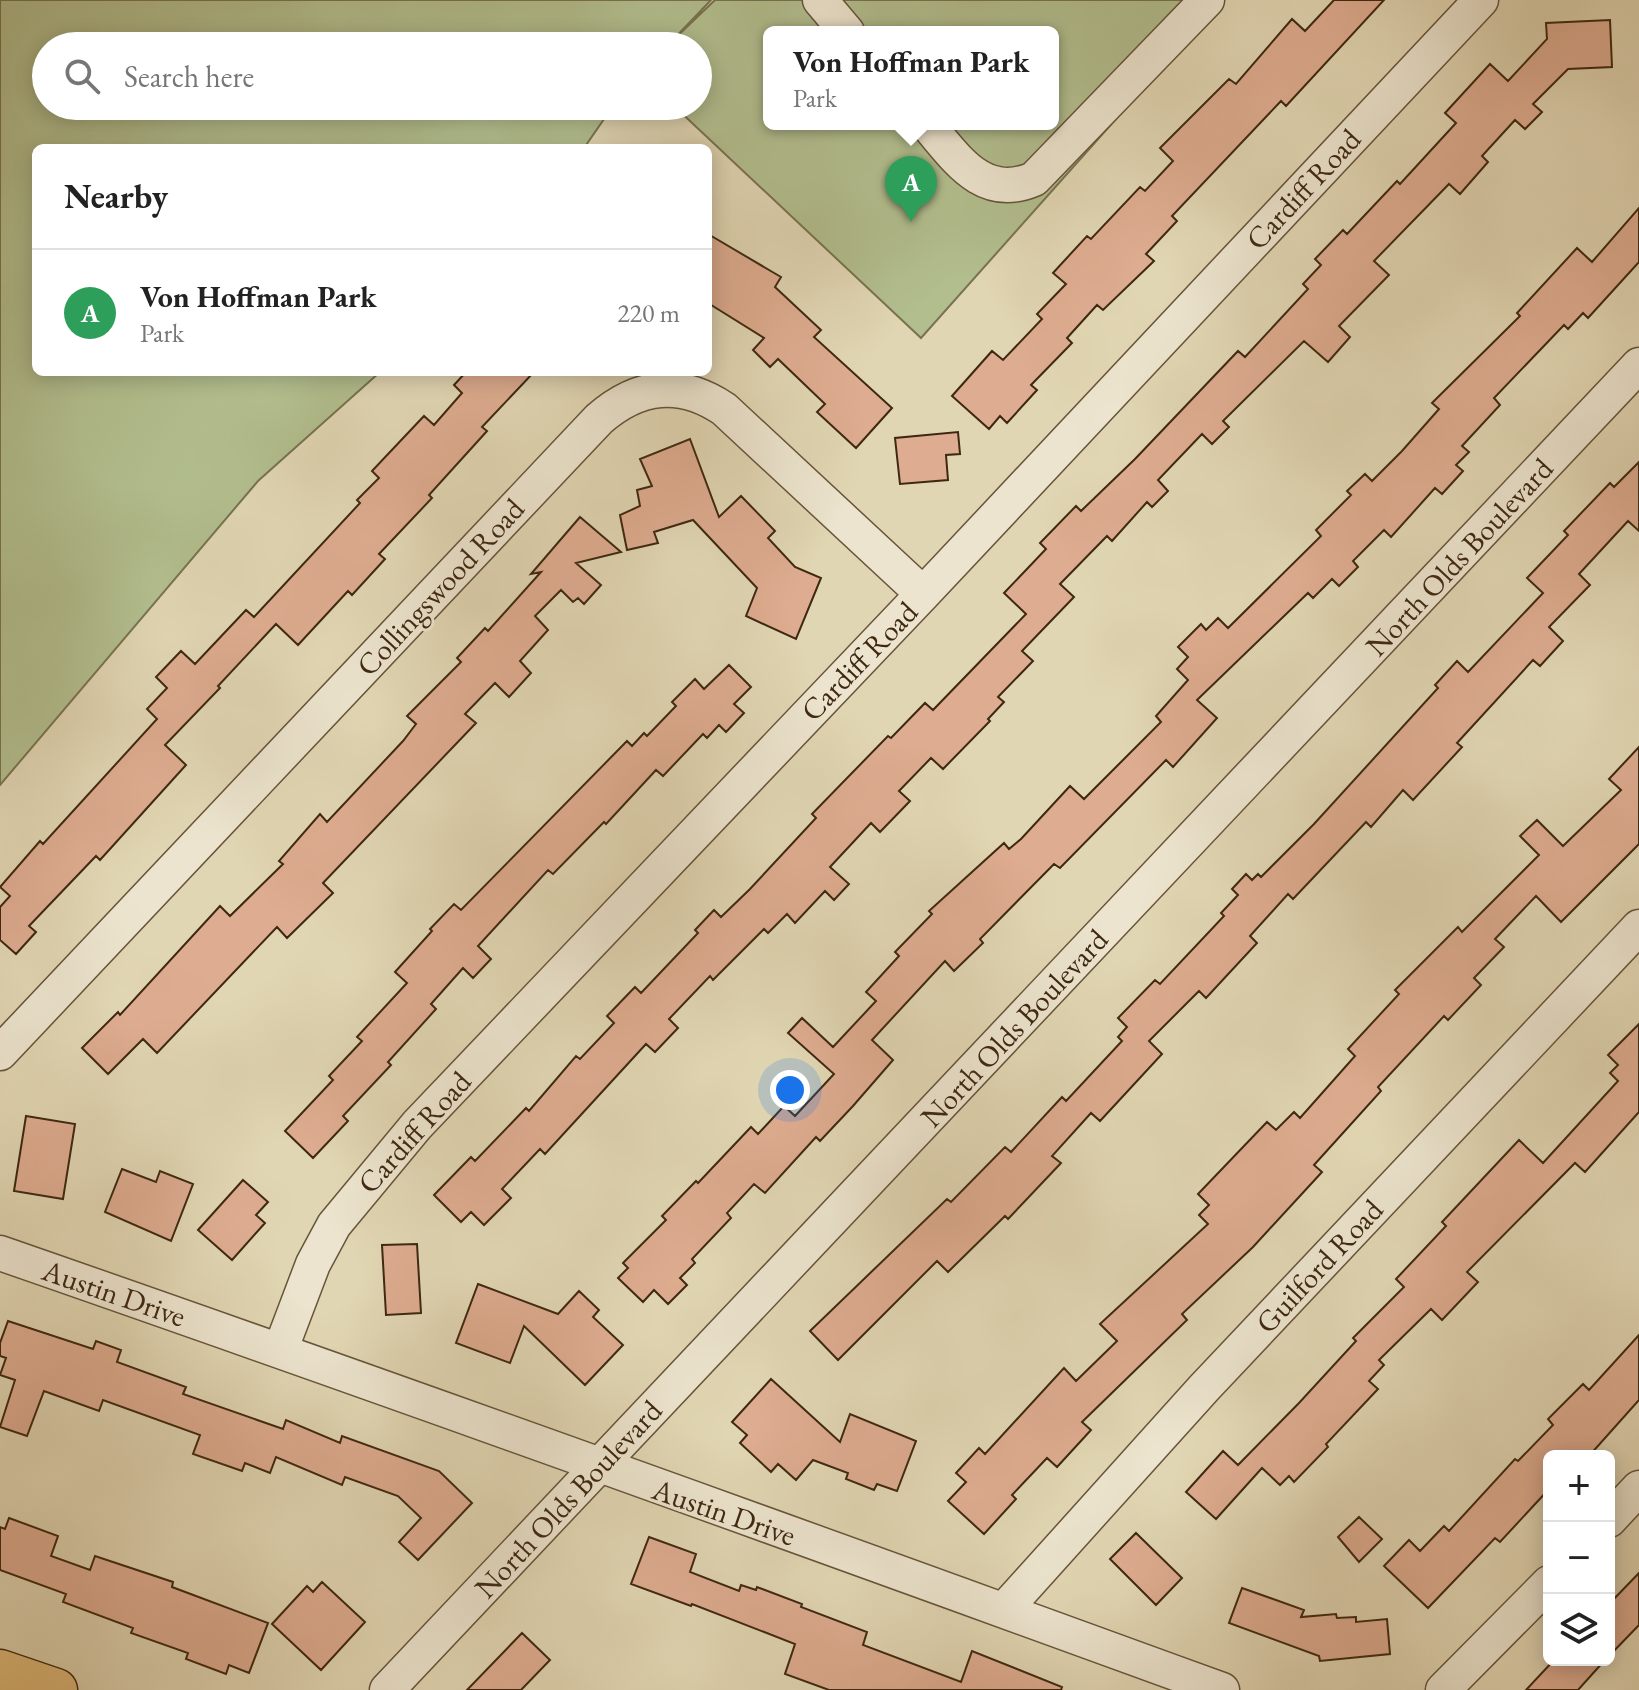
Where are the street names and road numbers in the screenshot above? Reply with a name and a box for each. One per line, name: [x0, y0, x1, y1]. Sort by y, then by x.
street label: Cardiff Road: [1237, 120, 1370, 258]
street label: North Olds Boulevard: [1357, 449, 1562, 664]
street label: Collingswood Road: [347, 489, 533, 684]
street label: Cardiff Road: [792, 592, 926, 729]
street label: North Olds Boulevard: [912, 920, 1117, 1135]
street label: Cardiff Road: [349, 1062, 480, 1201]
street label: Guilford Road: [1247, 1190, 1392, 1341]
street label: Austin Drive: [36, 1250, 191, 1336]
street label: North Olds Boulevard: [466, 1391, 671, 1606]
street label: Austin Drive: [646, 1469, 801, 1555]

